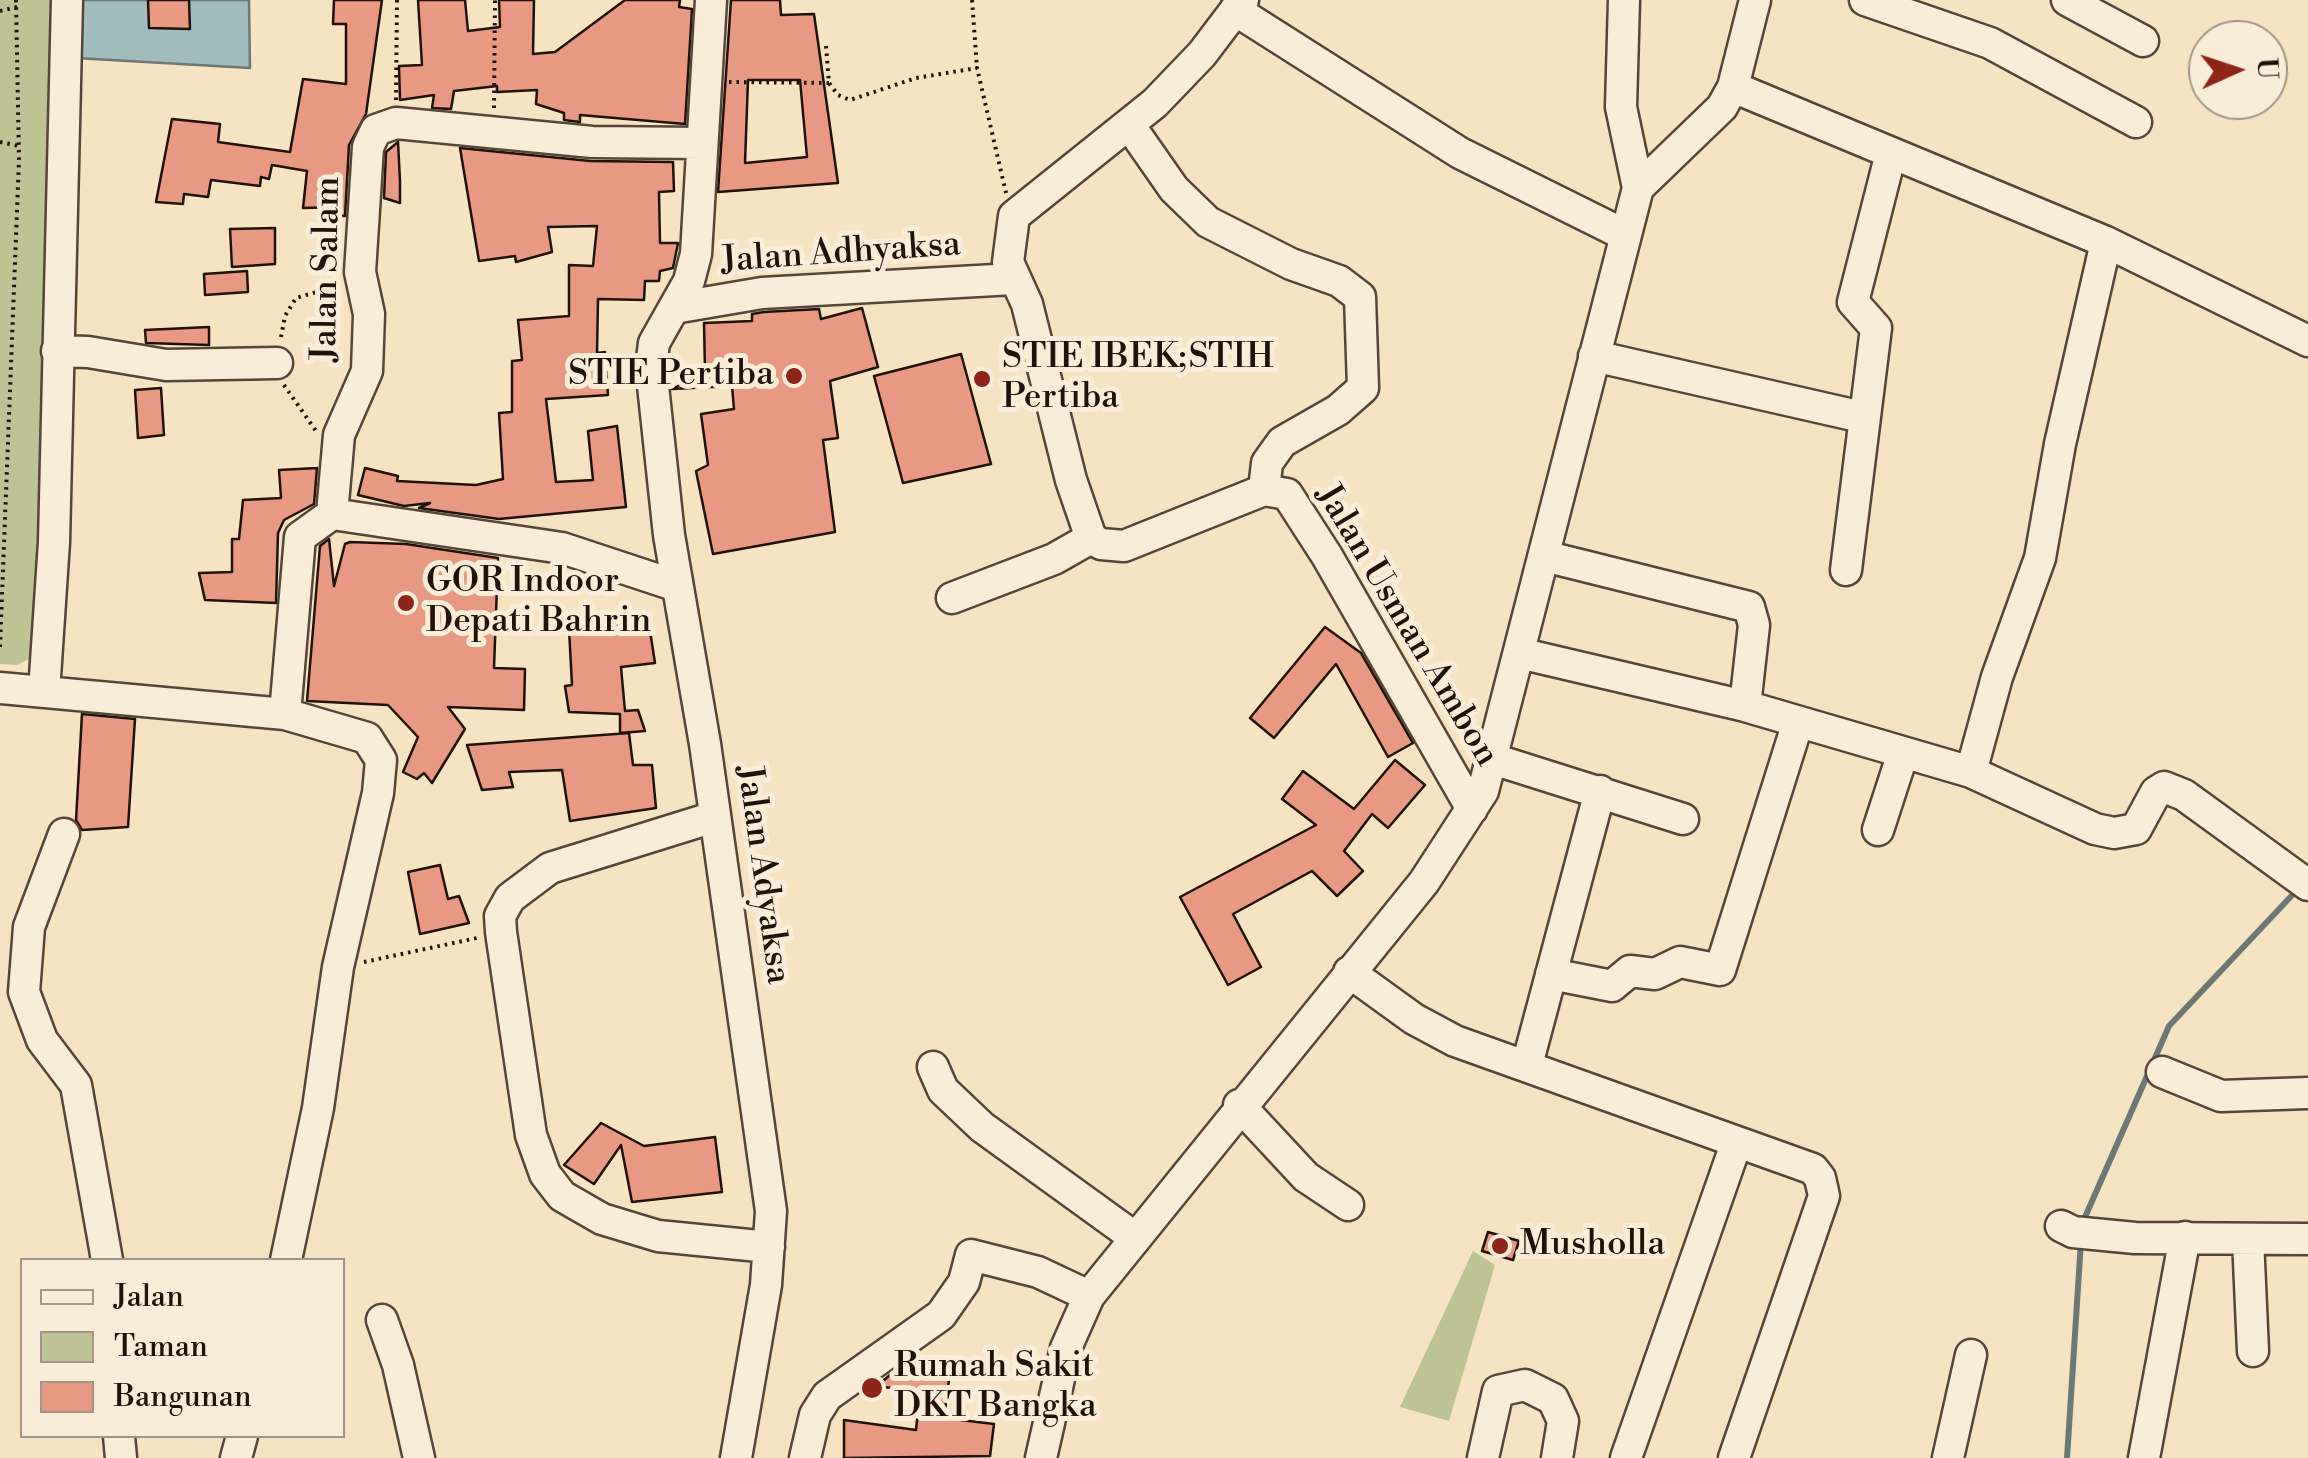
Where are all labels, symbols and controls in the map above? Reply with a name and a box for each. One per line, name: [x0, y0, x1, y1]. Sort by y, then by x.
north arrow: [2188, 20, 2288, 120]
text: U: [2248, 57, 2285, 80]
street label: Jalan Salam: [305, 176, 351, 362]
street label: Jalan Adhyaksa: [720, 225, 962, 283]
place label: STIE IBEK;STIH Pertiba: [1002, 338, 1274, 420]
place label: STIE Pertiba: [568, 355, 774, 397]
marker: STIE Pertiba: [783, 365, 805, 387]
marker: STIE IBEK;STIH Pertiba: [971, 368, 993, 390]
street label: Jalan Usman Ambon: [1305, 478, 1507, 774]
place label: GOR Indoor Depati Bahrin: [426, 562, 651, 644]
marker: GOR Indoor Depati Bahrin: [395, 592, 417, 614]
street label: Jalan Adyaksa: [726, 763, 798, 987]
place label: Musholla: [1520, 1225, 1665, 1267]
marker: Musholla: [1489, 1235, 1511, 1257]
legend: [20, 1258, 345, 1438]
text: Jalan: [114, 1278, 184, 1316]
text: Taman: [114, 1328, 208, 1366]
place label: Rumah Sakit DKT Bangka: [894, 1347, 1097, 1429]
marker: Rumah Sakit DKT Bangka: [859, 1375, 885, 1401]
text: Bangunan: [114, 1378, 252, 1416]

